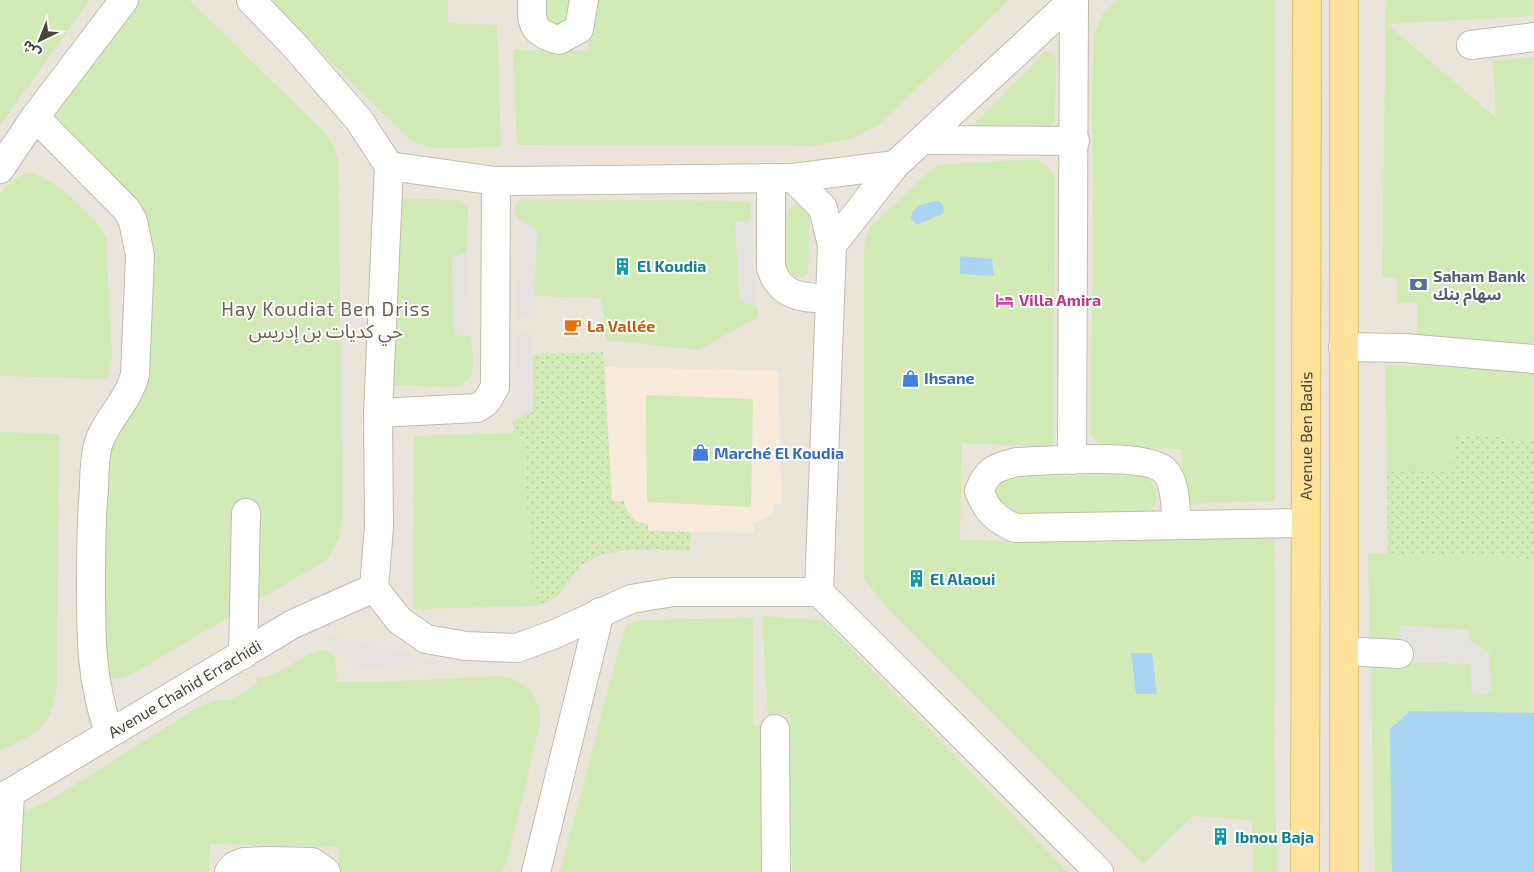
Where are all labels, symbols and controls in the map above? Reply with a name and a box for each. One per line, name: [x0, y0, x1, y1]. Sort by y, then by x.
north arrow: [15, 15, 65, 65]
text: ش: [18, 37, 44, 63]
building icon: El Koudia: [613, 256, 633, 276]
place label: El Koudia: [637, 256, 707, 275]
place label: Saham Bank سهام بنك: [1433, 266, 1526, 306]
bank icon: Saham Bank سهام بنك: [1409, 275, 1429, 295]
hotel icon: Villa Amira: [995, 290, 1015, 310]
place label: Villa Amira: [1019, 290, 1101, 309]
district label: Hay Koudiat Ben Driss حي كديات بن إدريس: [221, 297, 431, 346]
cafe icon: La Vallée: [563, 316, 583, 336]
place label: La Vallée: [587, 316, 655, 335]
shop icon: Ihsane: [900, 368, 920, 388]
place label: Ihsane: [924, 368, 975, 387]
street label: Avenue Ben Badis: [1296, 372, 1315, 500]
shop icon: Marché El Koudia: [690, 443, 710, 463]
place label: Marché El Koudia: [714, 443, 844, 462]
building icon: El Alaoui: [906, 569, 926, 589]
place label: El Alaoui: [930, 569, 995, 588]
street label: Avenue Chahid Errachidi: [104, 635, 264, 741]
building icon: Ibnou Baja: [1211, 827, 1231, 847]
place label: Ibnou Baja: [1235, 827, 1314, 846]

